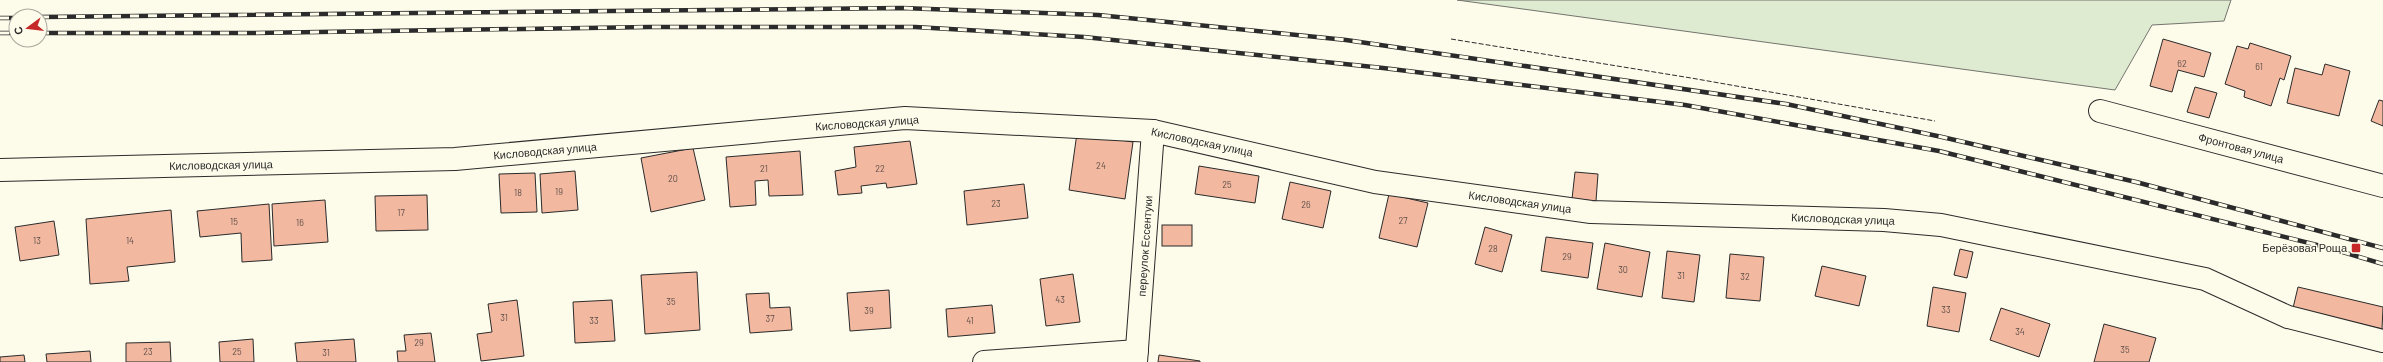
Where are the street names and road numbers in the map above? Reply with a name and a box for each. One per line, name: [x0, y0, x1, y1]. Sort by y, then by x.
street label: Кисловодская улица: [815, 112, 920, 133]
street label: Кисловодская улица: [1150, 124, 1255, 159]
street label: Фронтовая улица: [2197, 130, 2286, 165]
street label: Кисловодская улица: [493, 139, 598, 162]
street label: Кисловодская улица: [169, 157, 274, 172]
street label: Кисловодская улица: [1468, 188, 1573, 215]
street label: переулок Ессентуки: [1134, 195, 1155, 297]
street label: Кисловодская улица: [1791, 210, 1896, 227]

